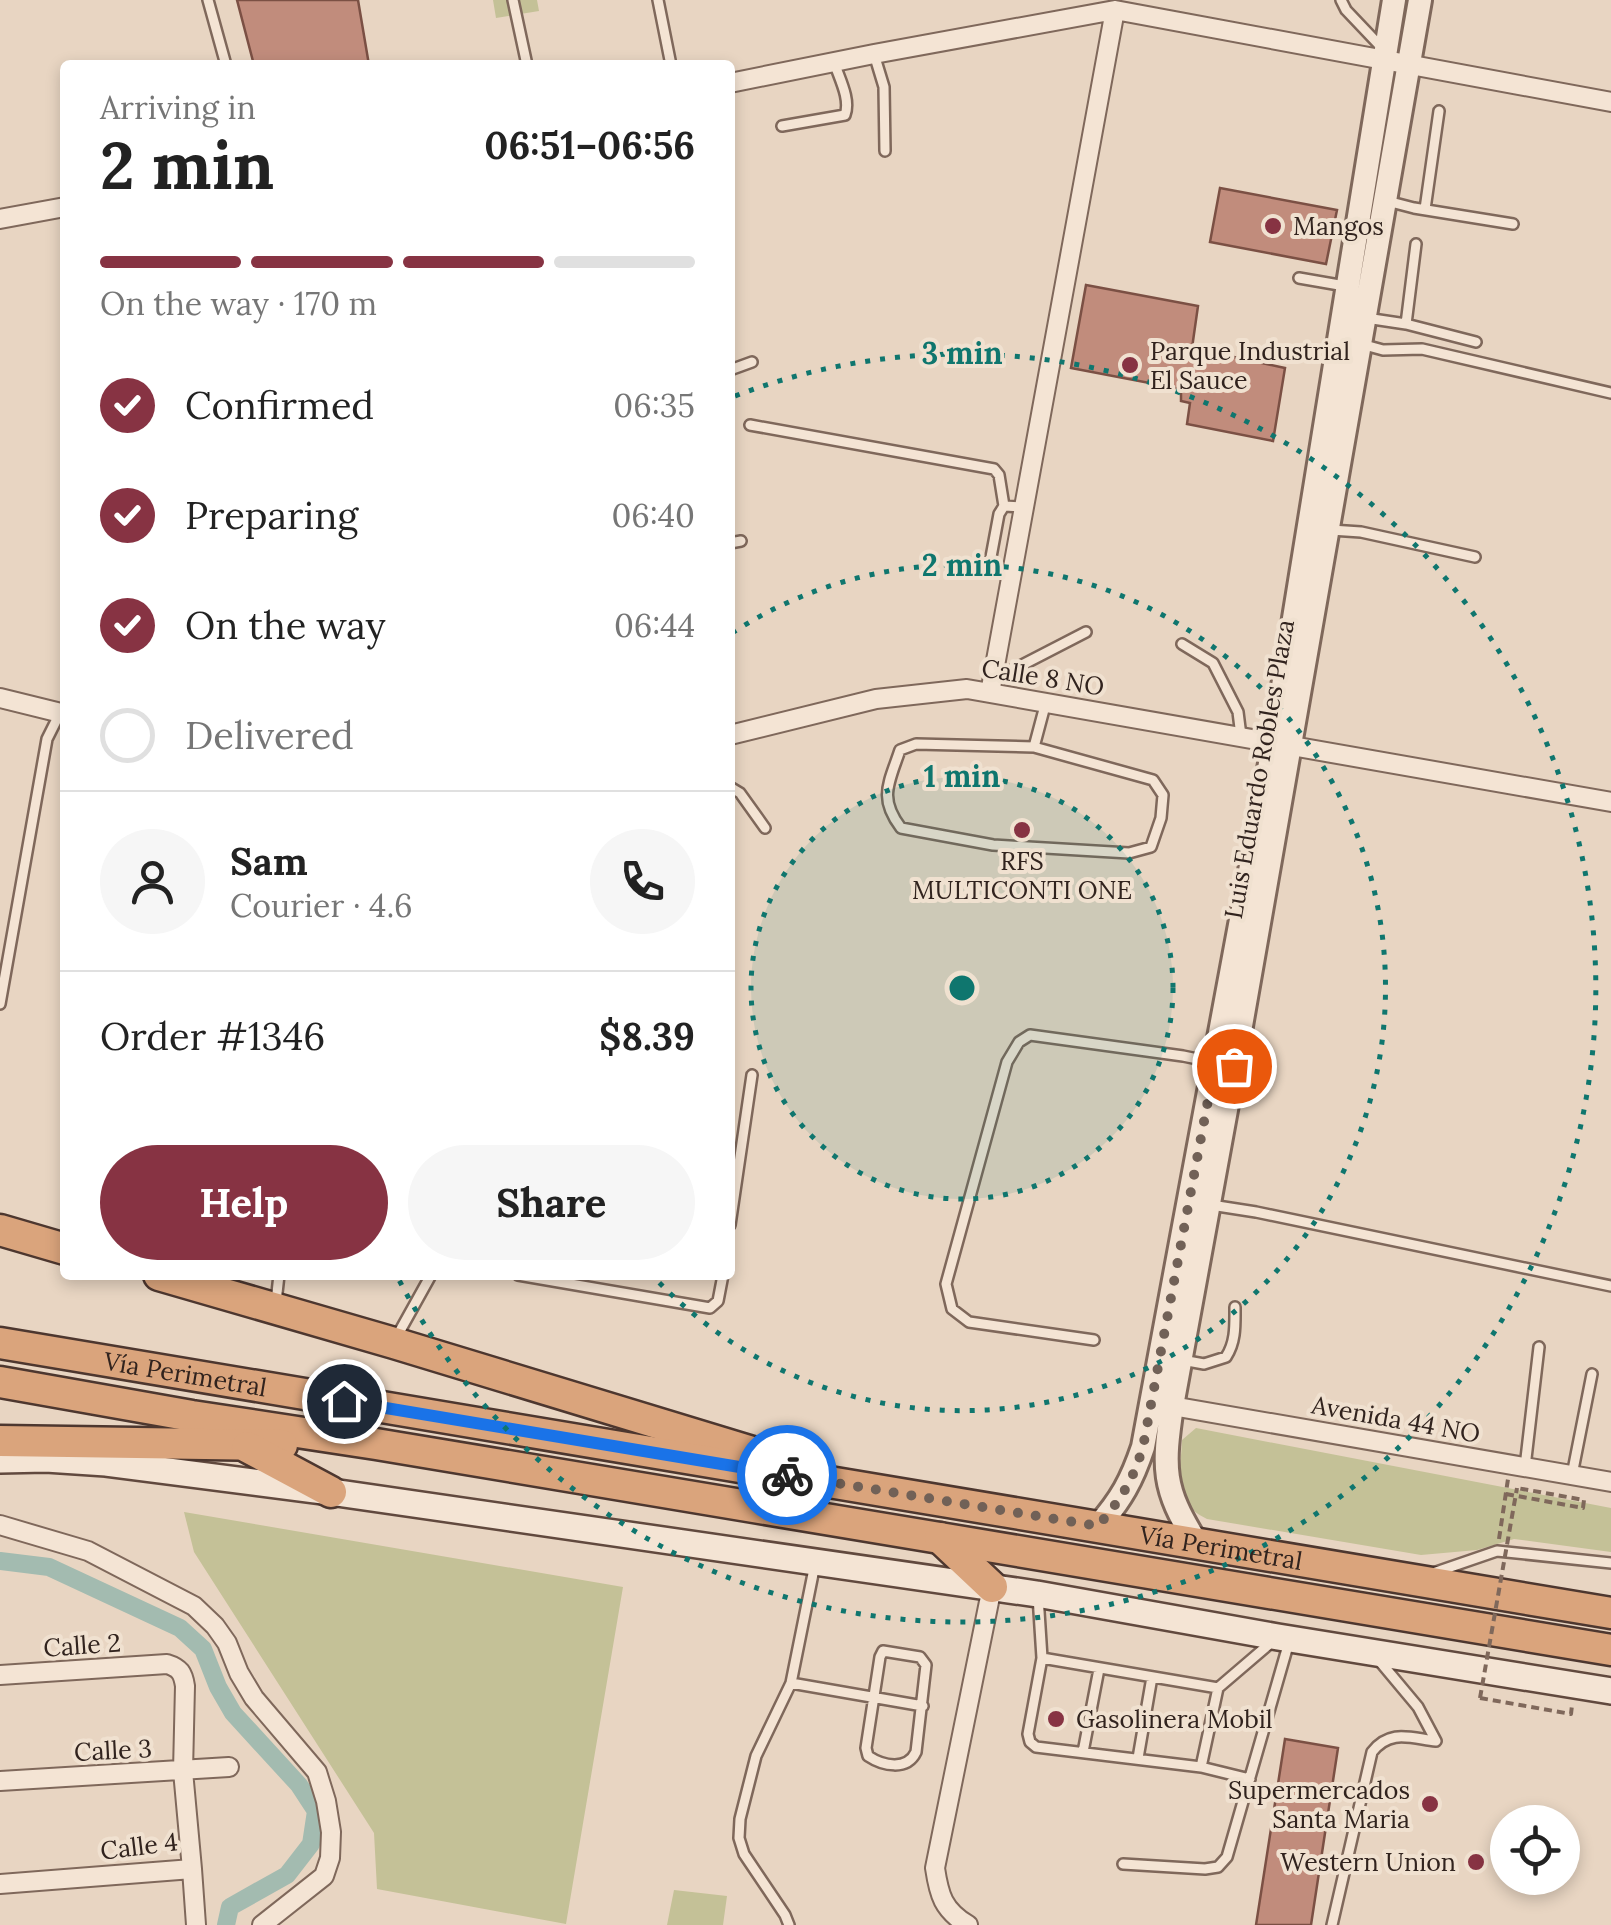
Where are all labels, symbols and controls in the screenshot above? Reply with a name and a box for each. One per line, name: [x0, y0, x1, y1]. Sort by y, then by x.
text: Arriving in: [100, 87, 256, 128]
text: 06:51–06:56: [484, 121, 695, 169]
text: 2 min: [100, 124, 274, 207]
place label: Mangos: [1293, 210, 1384, 242]
marker: Mangos: [1262, 215, 1284, 237]
text: On the way · 170 m: [100, 283, 377, 324]
text: 3 min: [921, 334, 1003, 372]
place label: Parque Industrial El Sauce: [1150, 335, 1350, 396]
marker: Parque Industrial El Sauce: [1119, 354, 1141, 376]
icon: check: [100, 378, 155, 433]
text: Confirmed: [185, 381, 374, 429]
text: 06:35: [613, 385, 695, 426]
icon: check: [100, 488, 155, 543]
text: Preparing: [185, 491, 358, 539]
text: 06:40: [611, 495, 695, 536]
text: 2 min: [922, 546, 1002, 584]
icon: check: [100, 598, 155, 653]
text: On the way: [185, 601, 386, 649]
text: 06:44: [614, 605, 695, 646]
street label: Luis Eduardo Robles Plaza: [1217, 617, 1301, 921]
street label: Calle 8 NO: [979, 652, 1107, 702]
text: Delivered: [185, 711, 354, 759]
text: 1 min: [924, 757, 1000, 795]
marker: RFS MULTICONTI ONE: [1011, 819, 1033, 841]
button: person: [100, 829, 205, 934]
button: phone: [590, 829, 695, 934]
text: Sam: [230, 837, 308, 885]
place label: RFS MULTICONTI ONE: [912, 845, 1132, 906]
text: Courier · 4.6: [230, 885, 412, 926]
centre of rings: [944, 970, 980, 1006]
text: Order #1346: [100, 1012, 325, 1060]
text: $8.39: [599, 1012, 695, 1060]
pin: [1192, 1024, 1277, 1109]
icon: bag: [1207, 1039, 1262, 1094]
button: Help: [100, 1145, 388, 1260]
button: Share: [408, 1145, 695, 1260]
street label: Vía Perimetral: [101, 1345, 269, 1403]
pin: [302, 1359, 387, 1444]
icon: home: [317, 1374, 372, 1429]
street label: Avenida 44 NO: [1308, 1388, 1483, 1450]
courier: [737, 1425, 837, 1525]
icon: bike: [760, 1448, 815, 1503]
street label: Vía Perimetral: [1136, 1518, 1305, 1577]
street label: Calle 2: [42, 1626, 122, 1664]
place label: Gasolinera Mobil: [1076, 1703, 1273, 1735]
marker: Gasolinera Mobil: [1045, 1708, 1067, 1730]
street label: Calle 3: [73, 1732, 153, 1768]
place label: Supermercados Santa Maria: [1228, 1774, 1410, 1835]
marker: Supermercados Santa Maria: [1419, 1793, 1441, 1815]
map controls: [1490, 1805, 1580, 1895]
button: locate: [1490, 1805, 1580, 1895]
street label: Calle 4: [99, 1825, 179, 1867]
place label: Western Union: [1280, 1846, 1456, 1878]
marker: Western Union: [1465, 1851, 1487, 1873]

